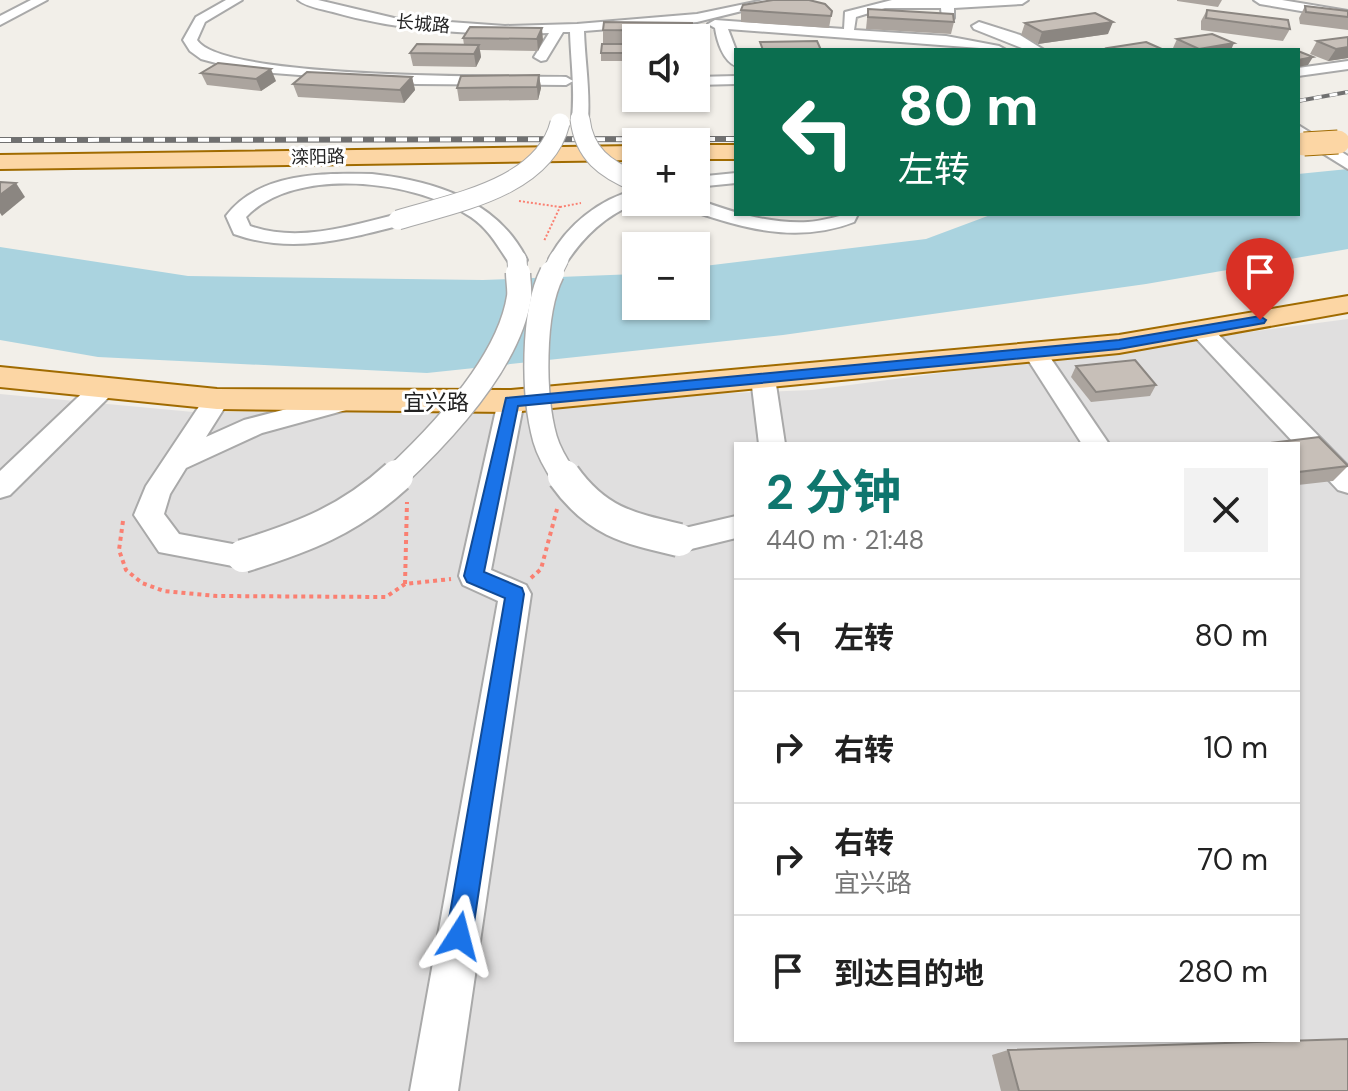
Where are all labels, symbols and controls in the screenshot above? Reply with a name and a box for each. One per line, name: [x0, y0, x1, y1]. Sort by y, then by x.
street label: 长城路: [395, 10, 451, 38]
map controls: [622, 24, 710, 320]
button: sound: [622, 24, 710, 112]
text: 80 m: [898, 69, 1039, 142]
icon: left: [766, 80, 870, 184]
button: +: [622, 128, 710, 216]
street label: 滦阳路: [291, 145, 345, 169]
text: 左转: [898, 146, 970, 193]
button: −: [622, 232, 710, 320]
pin: [1226, 238, 1294, 320]
icon: arrive: [1238, 250, 1282, 294]
street label: 宜兴路: [403, 388, 469, 417]
text: 2 分钟: [766, 461, 901, 524]
button: close: [1184, 468, 1268, 552]
text: 440 m · 21:48: [766, 523, 924, 557]
icon: left: [766, 613, 810, 657]
text: 80 m: [1195, 616, 1268, 655]
text: 左转: [834, 618, 894, 657]
icon: right: [766, 725, 810, 769]
text: 10 m: [1203, 728, 1268, 767]
text: 右转: [834, 730, 894, 769]
text: 右转: [834, 823, 894, 862]
icon: right: [766, 837, 810, 881]
text: 70 m: [1197, 840, 1268, 879]
text: 宜兴路: [834, 866, 912, 900]
position arrow: [417, 894, 501, 978]
icon: arrive: [766, 949, 810, 993]
text: 280 m: [1178, 952, 1268, 991]
text: 到达目的地: [834, 954, 984, 993]

